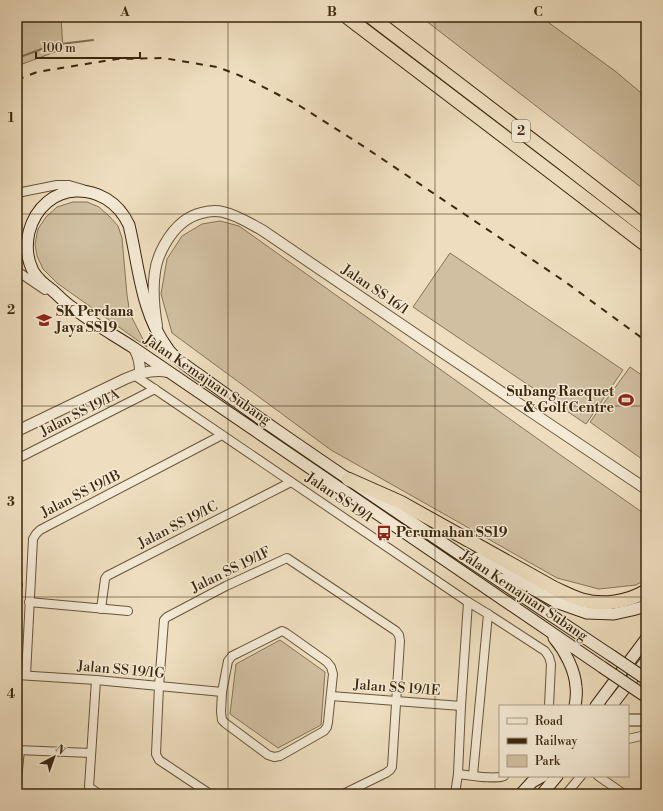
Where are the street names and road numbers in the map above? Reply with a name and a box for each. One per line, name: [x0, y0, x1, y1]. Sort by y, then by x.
road number: 2: [512, 120, 530, 142]
street label: Jalan SS 16/1: [337, 260, 412, 319]
street label: Jalan Kemajuan Subang: [139, 330, 275, 430]
street label: Jalan SS 19/1A: [36, 385, 123, 441]
street label: Jalan SS 19/1B: [37, 466, 124, 522]
street label: Jalan SS 19/1: [301, 468, 376, 527]
street label: Jalan SS 19/1C: [134, 497, 221, 553]
street label: Jalan SS 19/1F: [187, 543, 274, 597]
street label: Jalan Kemajuan Subang: [456, 546, 592, 646]
street label: Jalan SS 19/1G: [76, 657, 166, 683]
street label: Jalan SS 19/1E: [352, 676, 441, 700]

